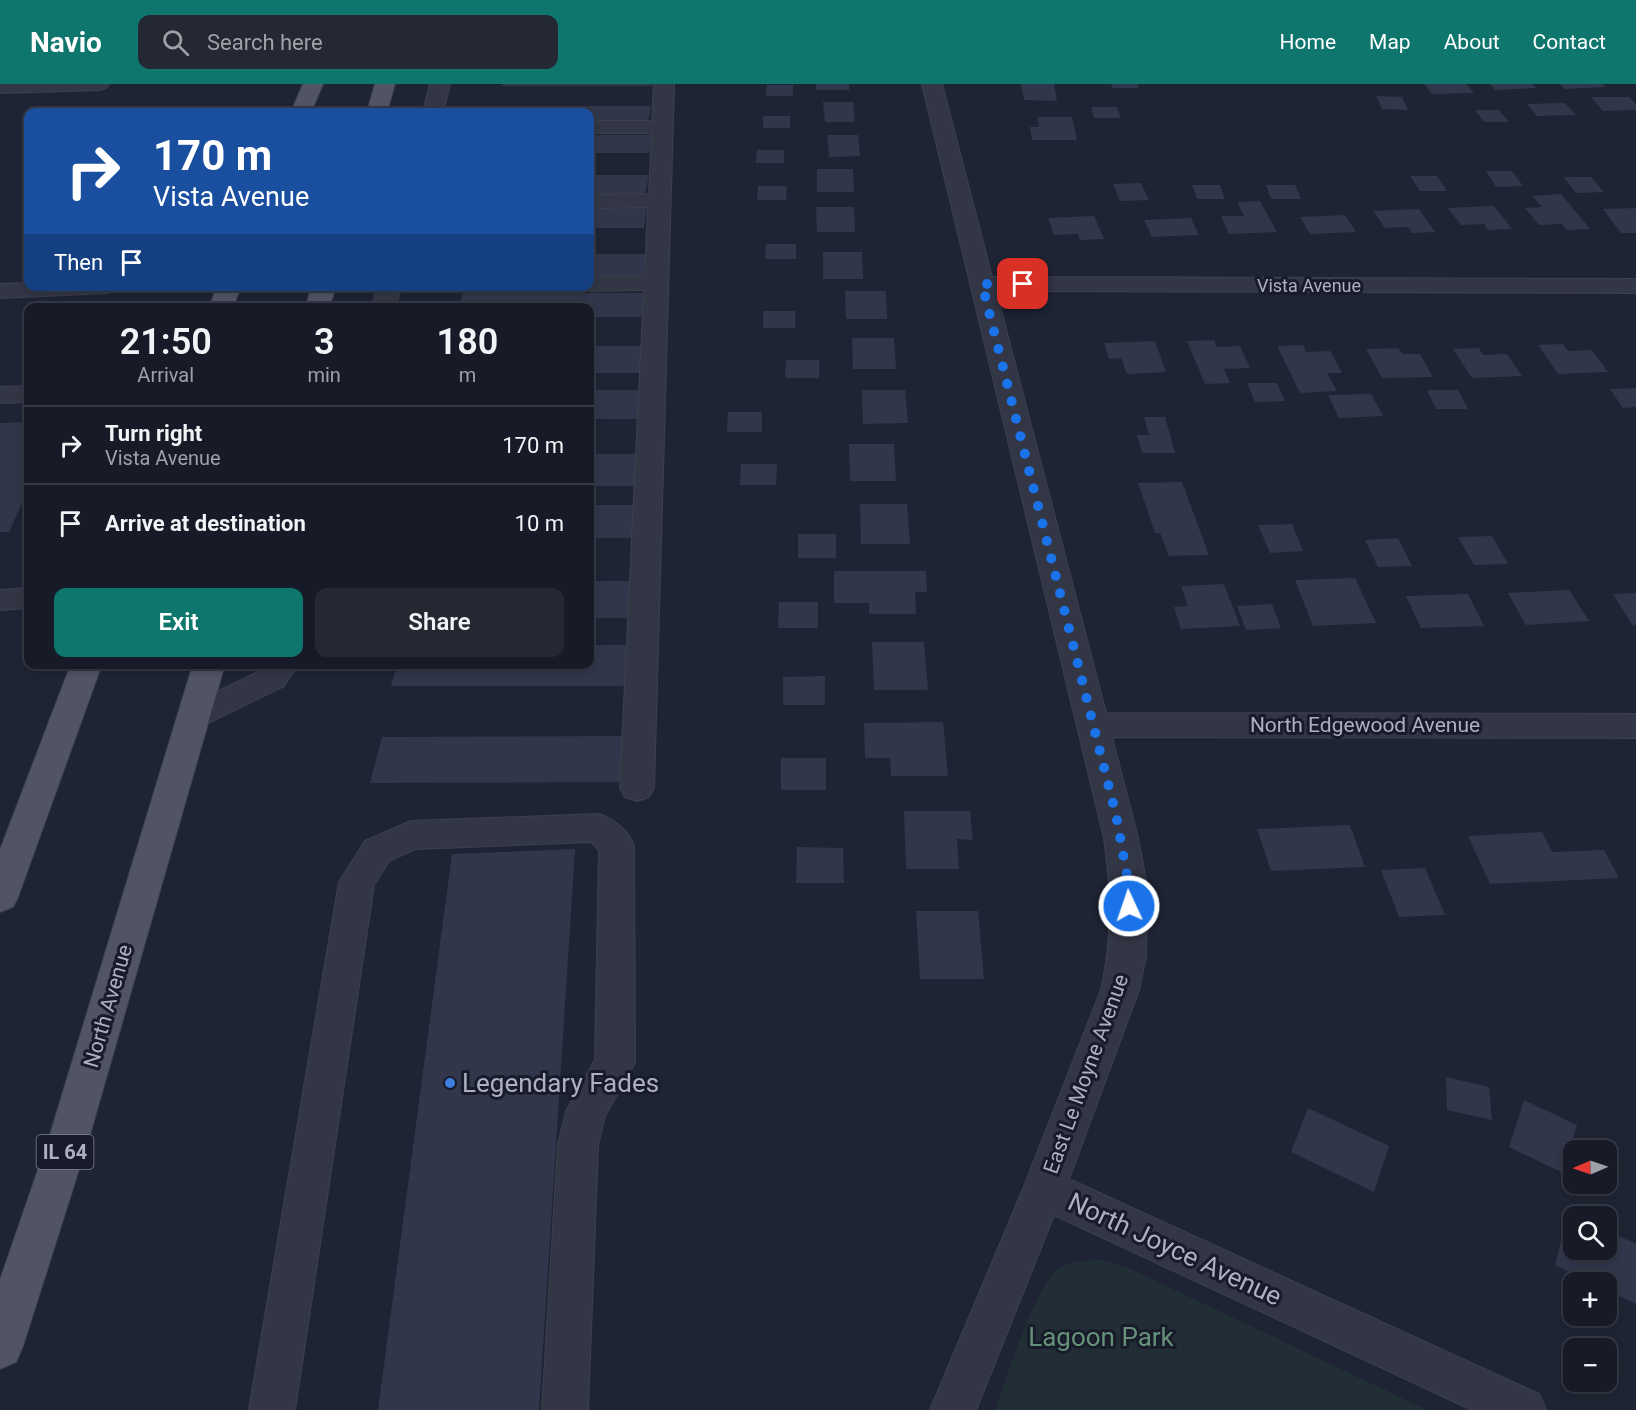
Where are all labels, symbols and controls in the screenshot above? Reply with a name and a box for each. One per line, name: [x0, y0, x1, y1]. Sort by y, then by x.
search box: [138, 15, 558, 69]
text: Navio: [30, 26, 102, 59]
icon: search: [159, 26, 192, 59]
text: Search here: [207, 30, 323, 55]
text: Home: [1280, 30, 1336, 54]
text: Map: [1369, 30, 1411, 54]
text: About: [1444, 30, 1500, 54]
text: Contact: [1533, 30, 1606, 54]
text: 170 m: [153, 131, 272, 180]
icon: right: [54, 132, 132, 210]
text: Vista Avenue: [153, 181, 309, 213]
icon: arrive: [115, 246, 148, 279]
text: Then: [54, 250, 103, 275]
pin: [997, 258, 1048, 309]
icon: arrive: [1006, 267, 1039, 300]
street label: Vista Avenue: [1257, 275, 1361, 296]
text: 21:50: [120, 321, 212, 363]
text: 3: [314, 321, 334, 363]
text: 180: [437, 321, 498, 363]
text: Arrival: [137, 363, 194, 387]
text: min: [307, 363, 341, 387]
text: m: [459, 363, 476, 387]
text: Turn right: [105, 421, 202, 446]
icon: right: [54, 429, 87, 462]
text: 170 m: [502, 433, 564, 458]
text: Vista Avenue: [105, 446, 221, 470]
icon: arrive: [54, 507, 87, 540]
text: Arrive at destination: [105, 511, 306, 536]
text: 10 m: [515, 511, 564, 536]
button: Exit: [54, 588, 303, 657]
button: Share: [315, 588, 564, 657]
street label: North Edgewood Avenue: [1250, 713, 1480, 737]
position arrow: [1097, 874, 1161, 938]
street label: North Avenue: [79, 942, 137, 1070]
street label: East Le Moyne Avenue: [1039, 971, 1133, 1177]
place label: Legendary Fades: [462, 1068, 659, 1098]
marker: Legendary Fades: [443, 1076, 457, 1090]
road number: IL 64: [36, 1135, 94, 1169]
north arrow: [1563, 1140, 1617, 1194]
map controls: [1563, 1140, 1617, 1392]
street label: North Joyce Avenue: [1063, 1186, 1287, 1312]
button: search: [1563, 1206, 1617, 1260]
button: +: [1563, 1272, 1617, 1326]
park label: Lagoon Park: [1028, 1322, 1175, 1352]
button: −: [1563, 1338, 1617, 1392]

